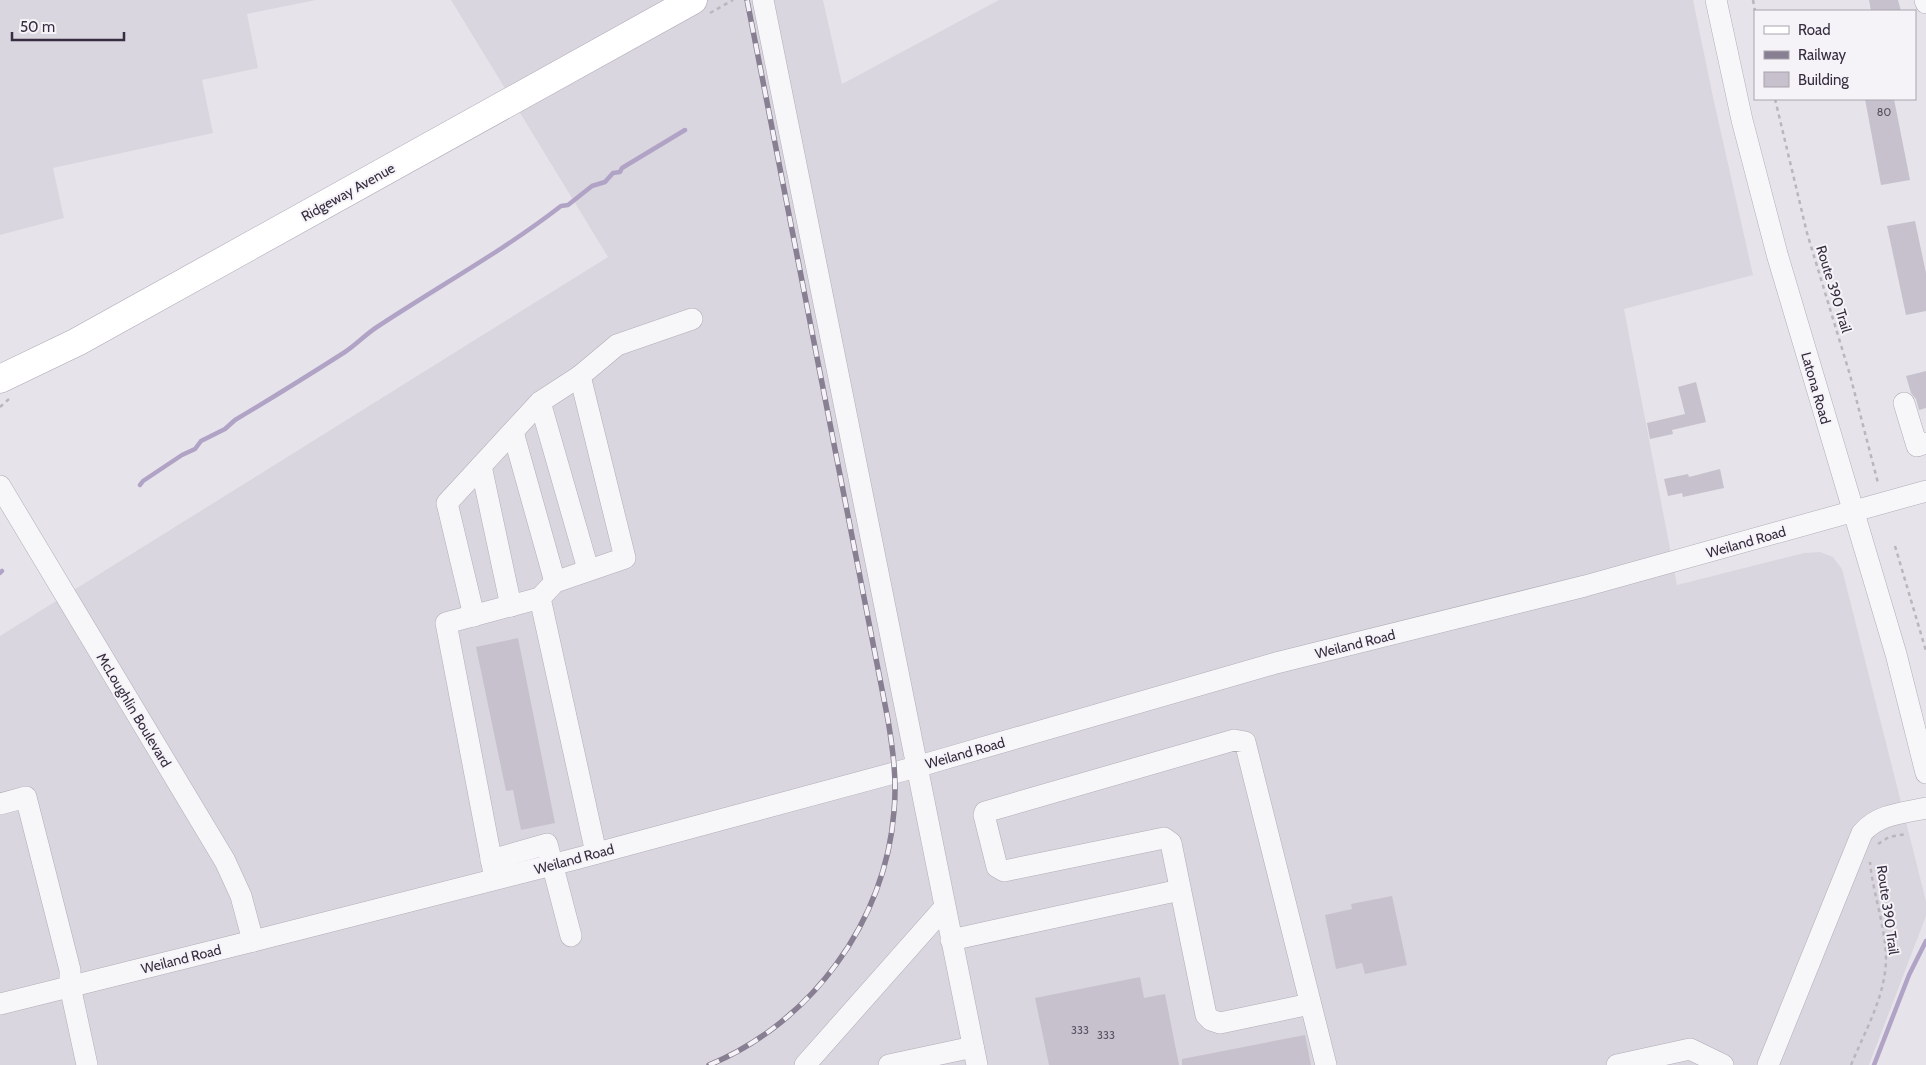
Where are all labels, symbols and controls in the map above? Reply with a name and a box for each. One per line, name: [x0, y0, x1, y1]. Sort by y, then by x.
scale bar: [12, 10, 125, 42]
legend: [1754, 10, 1916, 100]
text: 50 m: [20, 18, 55, 36]
text: Road: [1798, 21, 1831, 39]
text: Railway: [1798, 46, 1847, 64]
text: Building: [1798, 71, 1849, 89]
house number: 80: [1877, 105, 1891, 119]
street label: Ridgeway Avenue: [298, 159, 398, 225]
street label: Route 390 Trail: [1812, 243, 1856, 335]
street label: Latona Road: [1797, 350, 1835, 426]
street label: Weiland Road: [1704, 522, 1788, 562]
street label: Weiland Road: [1313, 625, 1397, 663]
street label: McLoughlin Boulevard: [93, 649, 175, 771]
street label: Weiland Road: [923, 733, 1007, 773]
street label: Weiland Road: [532, 840, 616, 878]
street label: Route 390 Trail: [1873, 864, 1903, 957]
street label: Weiland Road: [139, 940, 223, 978]
house number: 333: [1071, 1023, 1089, 1037]
house number: 333: [1097, 1028, 1115, 1042]

